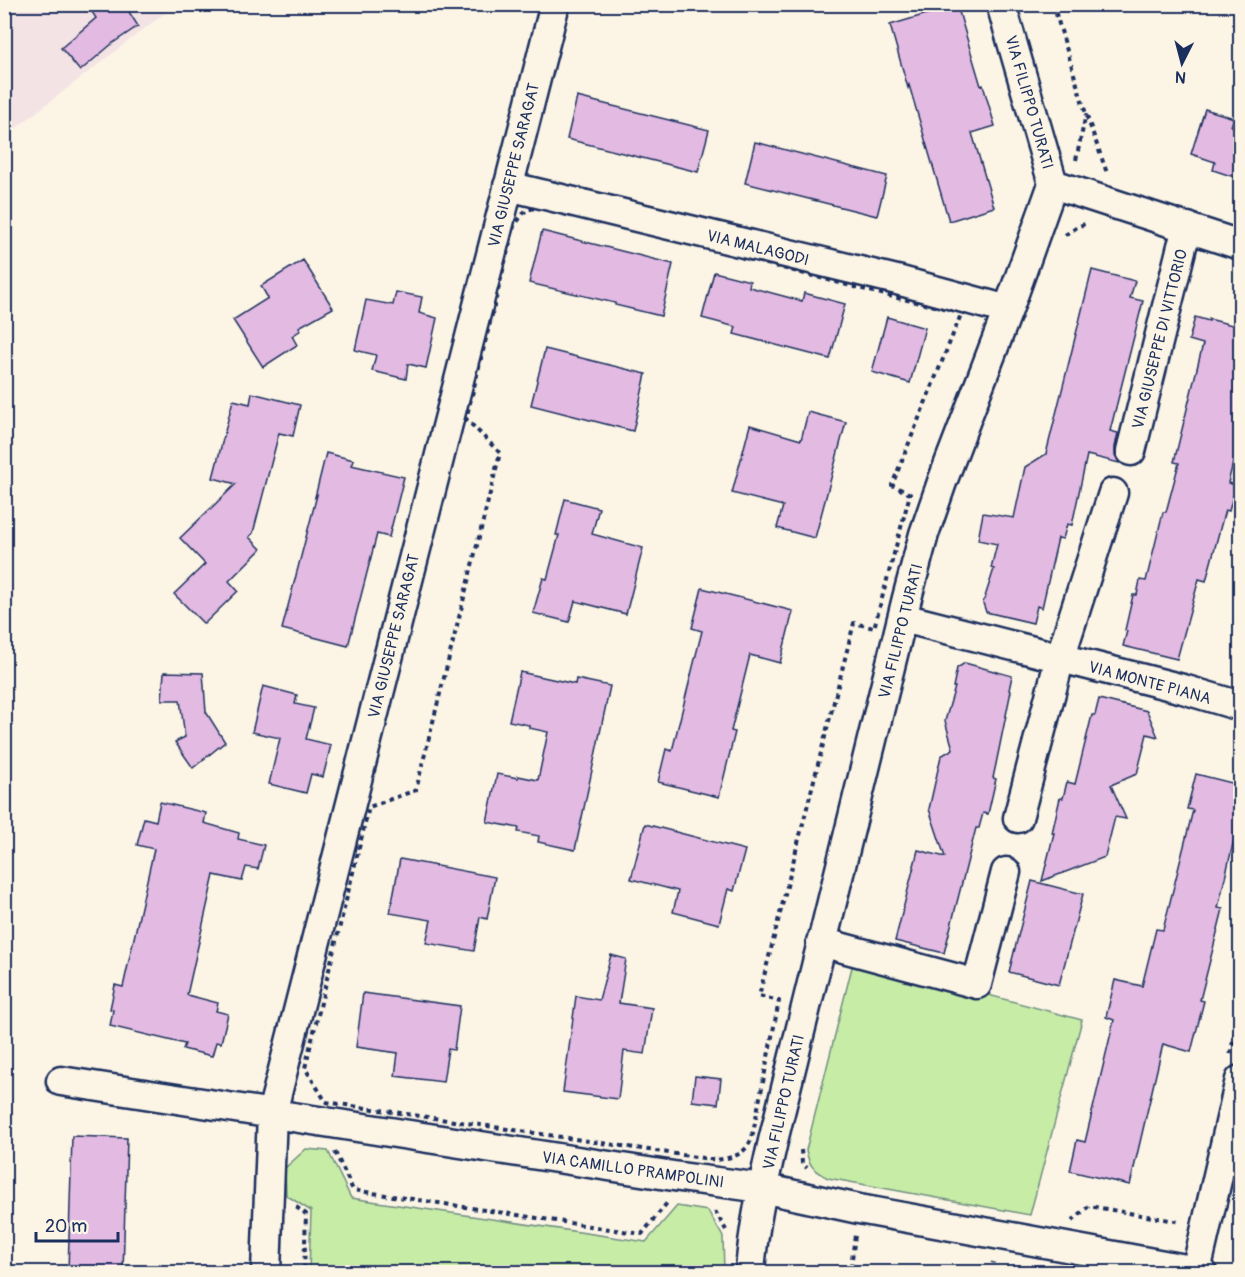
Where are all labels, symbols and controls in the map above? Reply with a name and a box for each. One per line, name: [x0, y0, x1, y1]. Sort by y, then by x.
street label: VIA FILIPPO TURATI: [1000, 33, 1058, 171]
north arrow: [1152, 33, 1212, 93]
text: N: [1174, 66, 1187, 87]
street label: VIA GIUSEPPE SARAGAT: [484, 81, 544, 250]
street label: VIA MALAGODI: [705, 226, 811, 270]
street label: VIA GIUSEPPE DI VITTORIO: [1128, 247, 1192, 431]
street label: VIA GIUSEPPE SARAGAT: [364, 552, 424, 721]
street label: VIA FILIPPO TURATI: [875, 562, 927, 701]
street label: VIA MONTE PIANA: [1086, 657, 1213, 709]
street label: VIA FILIPPO TURATI: [759, 1033, 809, 1172]
street label: VIA CAMILLO PRAMPOLINI: [540, 1147, 725, 1193]
scale bar: [36, 1205, 118, 1243]
text: 20 m: [45, 1215, 87, 1238]

